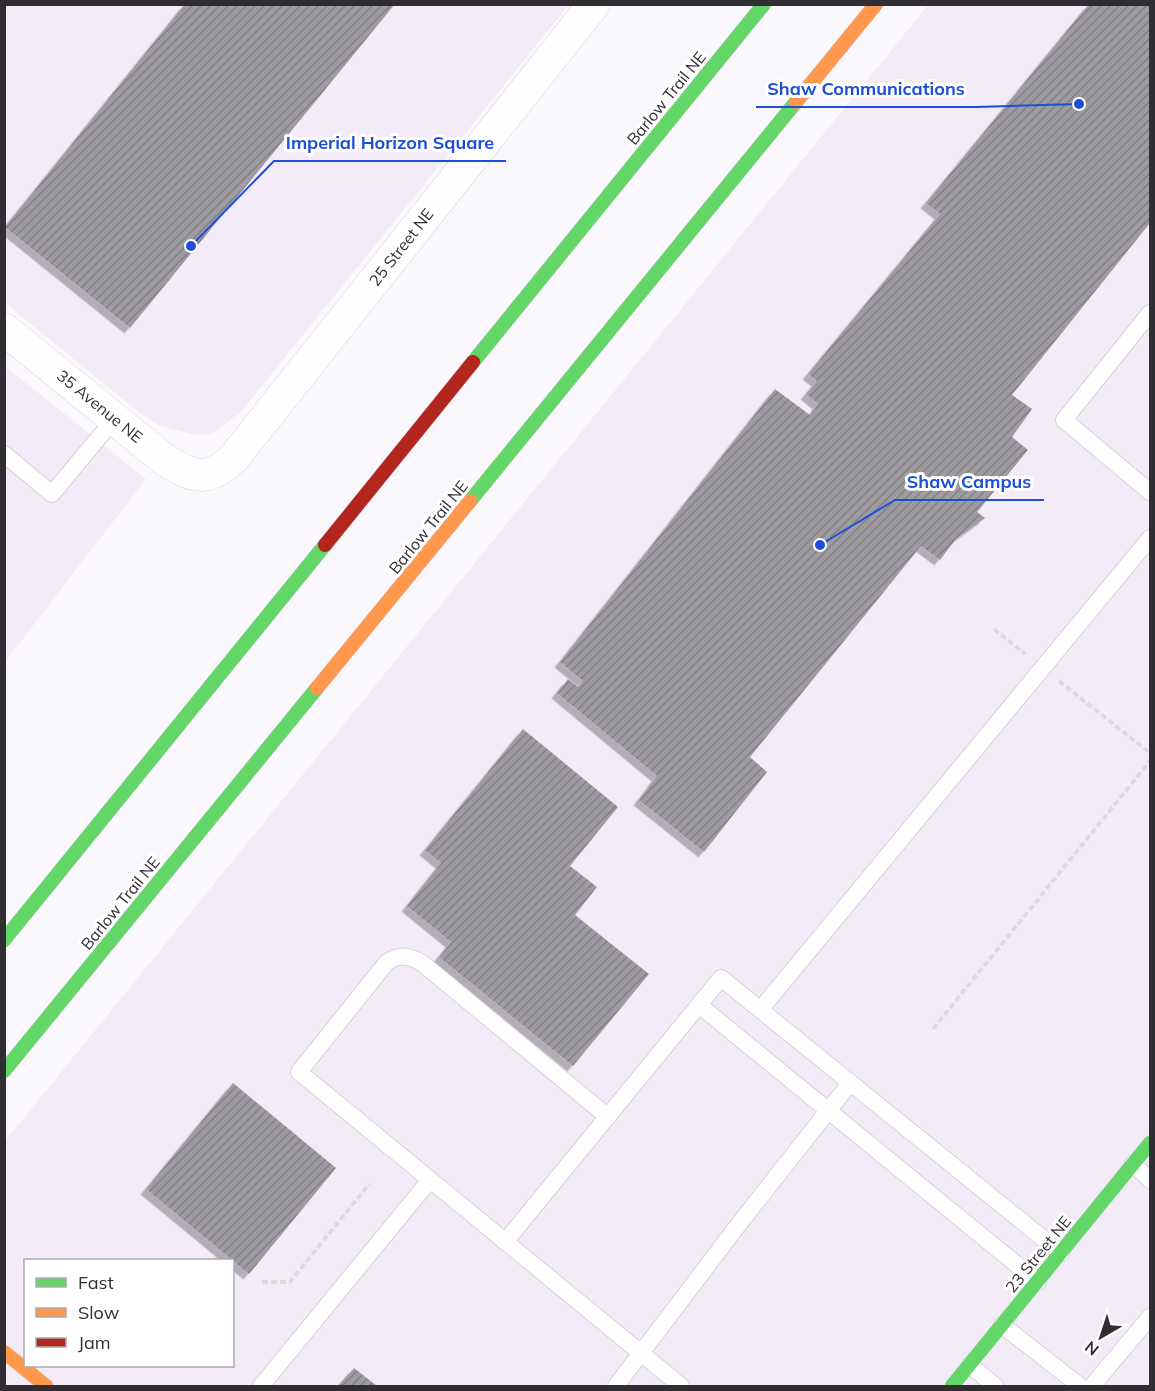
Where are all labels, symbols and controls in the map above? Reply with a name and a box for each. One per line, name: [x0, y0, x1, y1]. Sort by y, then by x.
street label: Barlow Trail NE: [622, 47, 710, 149]
callout: Shaw Communications: [756, 71, 977, 107]
text: Shaw Communications: [767, 77, 965, 100]
callout: Imperial Horizon Square: [274, 125, 506, 161]
text: Imperial Horizon Square: [286, 131, 494, 154]
street label: 25 Street NE: [364, 204, 438, 290]
street label: 35 Avenue NE: [53, 365, 147, 447]
callout: Shaw Campus: [895, 464, 1044, 500]
text: Shaw Campus: [907, 470, 1031, 493]
street label: Barlow Trail NE: [384, 476, 472, 578]
street label: Barlow Trail NE: [76, 852, 164, 954]
street label: 23 Street NE: [1001, 1212, 1075, 1296]
legend: [24, 1259, 234, 1367]
text: Fast: [78, 1271, 114, 1294]
text: Slow: [78, 1301, 120, 1324]
north arrow: [1071, 1307, 1131, 1367]
text: Jam: [78, 1331, 111, 1354]
text: N: [1081, 1337, 1103, 1360]

